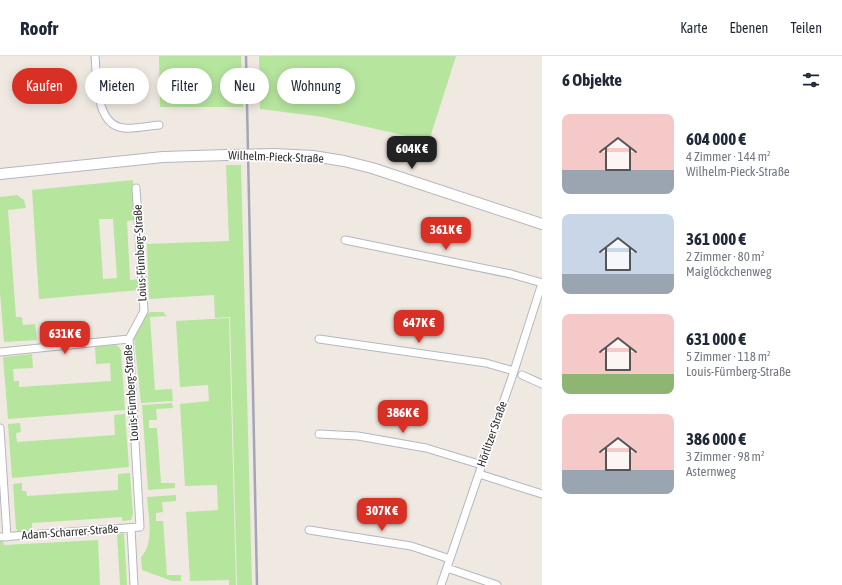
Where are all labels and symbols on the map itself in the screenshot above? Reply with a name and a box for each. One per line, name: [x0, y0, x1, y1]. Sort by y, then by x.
pin: 604K €: [379, 136, 445, 170]
street label: Wilhelm-Pieck-Straße: [228, 148, 324, 166]
street label: Loius-Fürnberg-Straße: [130, 204, 150, 302]
pin: 361K €: [413, 217, 479, 251]
pin: 647K €: [386, 310, 452, 344]
pin: 631K €: [32, 321, 98, 355]
street label: Louis-Fürnberg-Straße: [121, 344, 141, 442]
street label: Hörlitzer Straße: [474, 399, 510, 469]
pin: 386K €: [370, 400, 436, 434]
pin: 307K €: [349, 498, 415, 532]
street label: Adam-Scharrer-Straße: [21, 522, 119, 542]

